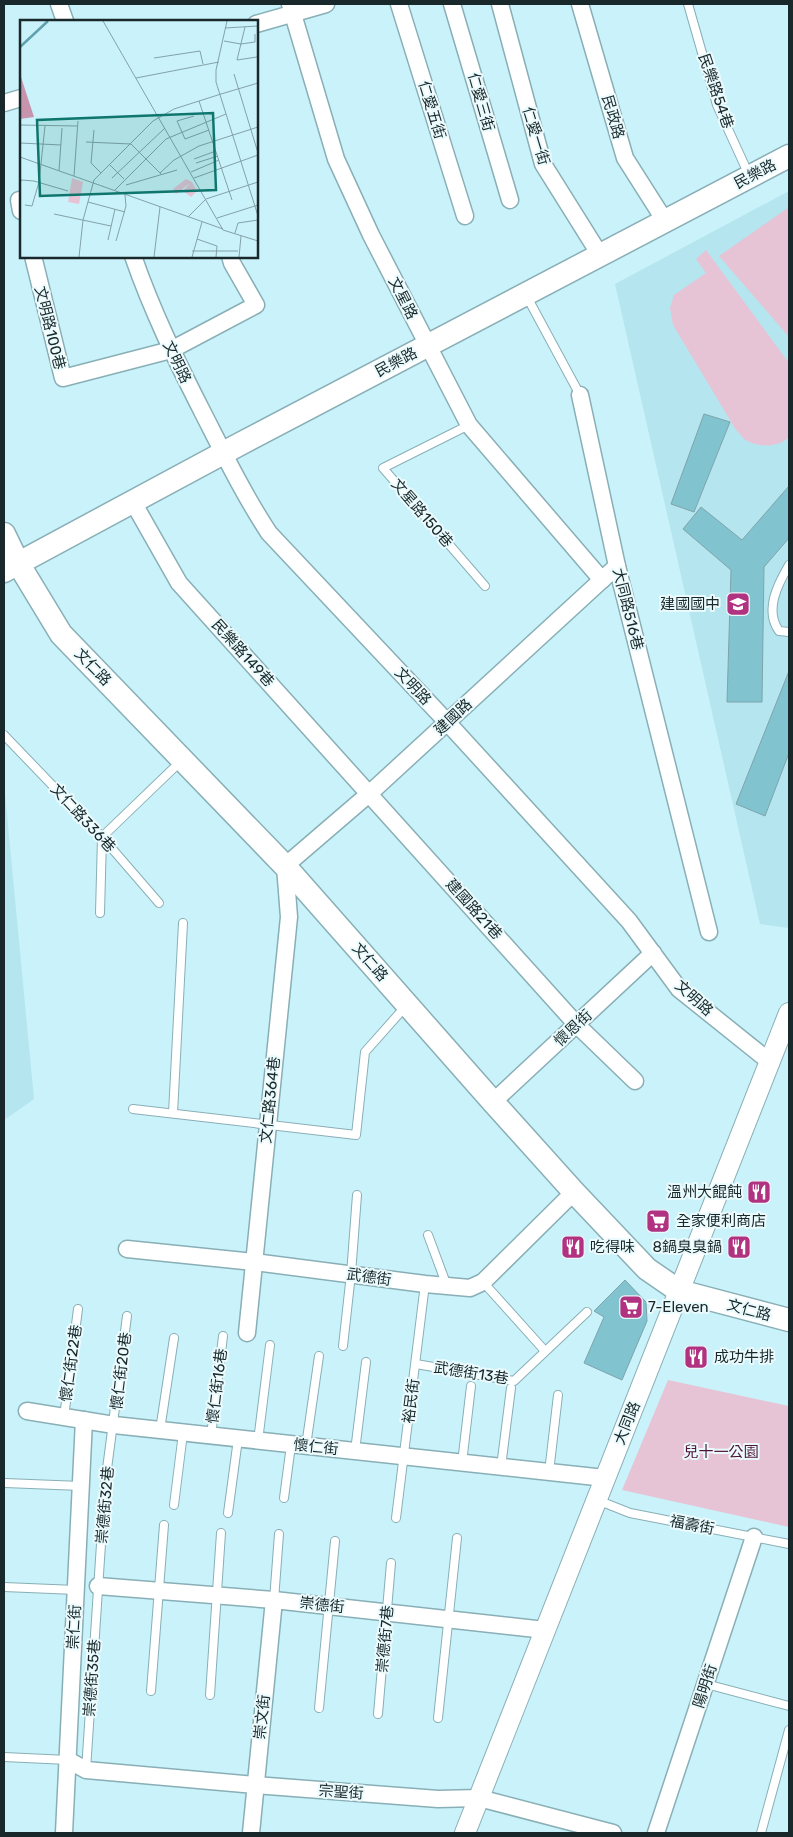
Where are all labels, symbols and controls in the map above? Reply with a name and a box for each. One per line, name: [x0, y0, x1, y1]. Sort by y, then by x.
inset map: [20, 20, 258, 258]
street label: 民樂路54巷: [695, 51, 737, 131]
street label: 仁愛三街: [464, 71, 498, 133]
street label: 仁愛五街: [415, 79, 449, 141]
street label: 民政路: [598, 93, 628, 141]
street label: 仁愛一街: [519, 105, 553, 167]
street label: 民樂路: [731, 155, 779, 193]
street label: 文星路: [385, 274, 421, 322]
street label: 文明路100巷: [31, 284, 69, 372]
street label: 文明路: [159, 338, 195, 386]
street label: 民樂路: [372, 343, 420, 381]
street label: 文星路150巷: [387, 475, 457, 551]
street label: 大同路516巷: [609, 566, 647, 652]
school or university icon: 建國國中: [725, 591, 751, 617]
place label: 建國國中: [660, 595, 720, 613]
street label: 民樂路149巷: [208, 616, 278, 690]
street label: 文仁路: [71, 645, 115, 689]
street label: 文明路: [391, 663, 435, 709]
street label: 建國路: [430, 695, 476, 739]
street label: 文仁路336巷: [47, 780, 119, 856]
street label: 建國路21巷: [442, 875, 506, 943]
street label: 文仁路: [348, 939, 392, 985]
street label: 文明路: [671, 976, 717, 1020]
street label: 懷恩街: [550, 1006, 596, 1050]
street label: 文仁路364巷: [256, 1056, 284, 1144]
restaurant icon: 溫州大餛飩: [746, 1179, 772, 1205]
place label: 溫州大餛飩: [667, 1183, 742, 1201]
supermarket icon: 全家便利商店: [645, 1208, 671, 1234]
place label: 全家便利商店: [676, 1212, 766, 1230]
restaurant icon: 吃得味: [560, 1234, 586, 1260]
restaurant icon: 8鍋臭臭鍋: [726, 1234, 752, 1260]
place label: 吃得味: [590, 1238, 635, 1256]
place label: 8鍋臭臭鍋: [652, 1238, 722, 1256]
street label: 武德街: [345, 1265, 393, 1289]
supermarket icon: 7-Eleven: [618, 1294, 644, 1320]
street label: 文仁路: [725, 1295, 773, 1325]
place label: 7-Eleven: [648, 1298, 709, 1316]
street label: 懷仁街22巷: [57, 1323, 85, 1403]
street label: 懷仁街20巷: [107, 1331, 135, 1411]
restaurant icon: 成功牛排: [683, 1344, 709, 1370]
street label: 懷仁街16巷: [203, 1347, 231, 1425]
place label: 成功牛排: [714, 1348, 774, 1366]
street label: 武德街13巷: [432, 1358, 510, 1388]
street label: 裕民街: [399, 1378, 423, 1424]
street label: 大同路: [610, 1399, 644, 1447]
street label: 懷仁街: [293, 1436, 339, 1458]
park label: 兒十一公園: [683, 1443, 759, 1461]
street label: 崇德街32巷: [93, 1465, 117, 1545]
street label: 福壽街: [668, 1512, 716, 1538]
street label: 崇德街: [299, 1594, 345, 1616]
street label: 崇仁街: [64, 1604, 84, 1650]
street label: 崇德街7巷: [373, 1604, 397, 1674]
street label: 崇德街35巷: [80, 1638, 104, 1718]
street label: 陽明街: [689, 1662, 721, 1710]
street label: 崇文街: [251, 1694, 273, 1740]
street label: 宗聖街: [318, 1781, 364, 1803]

